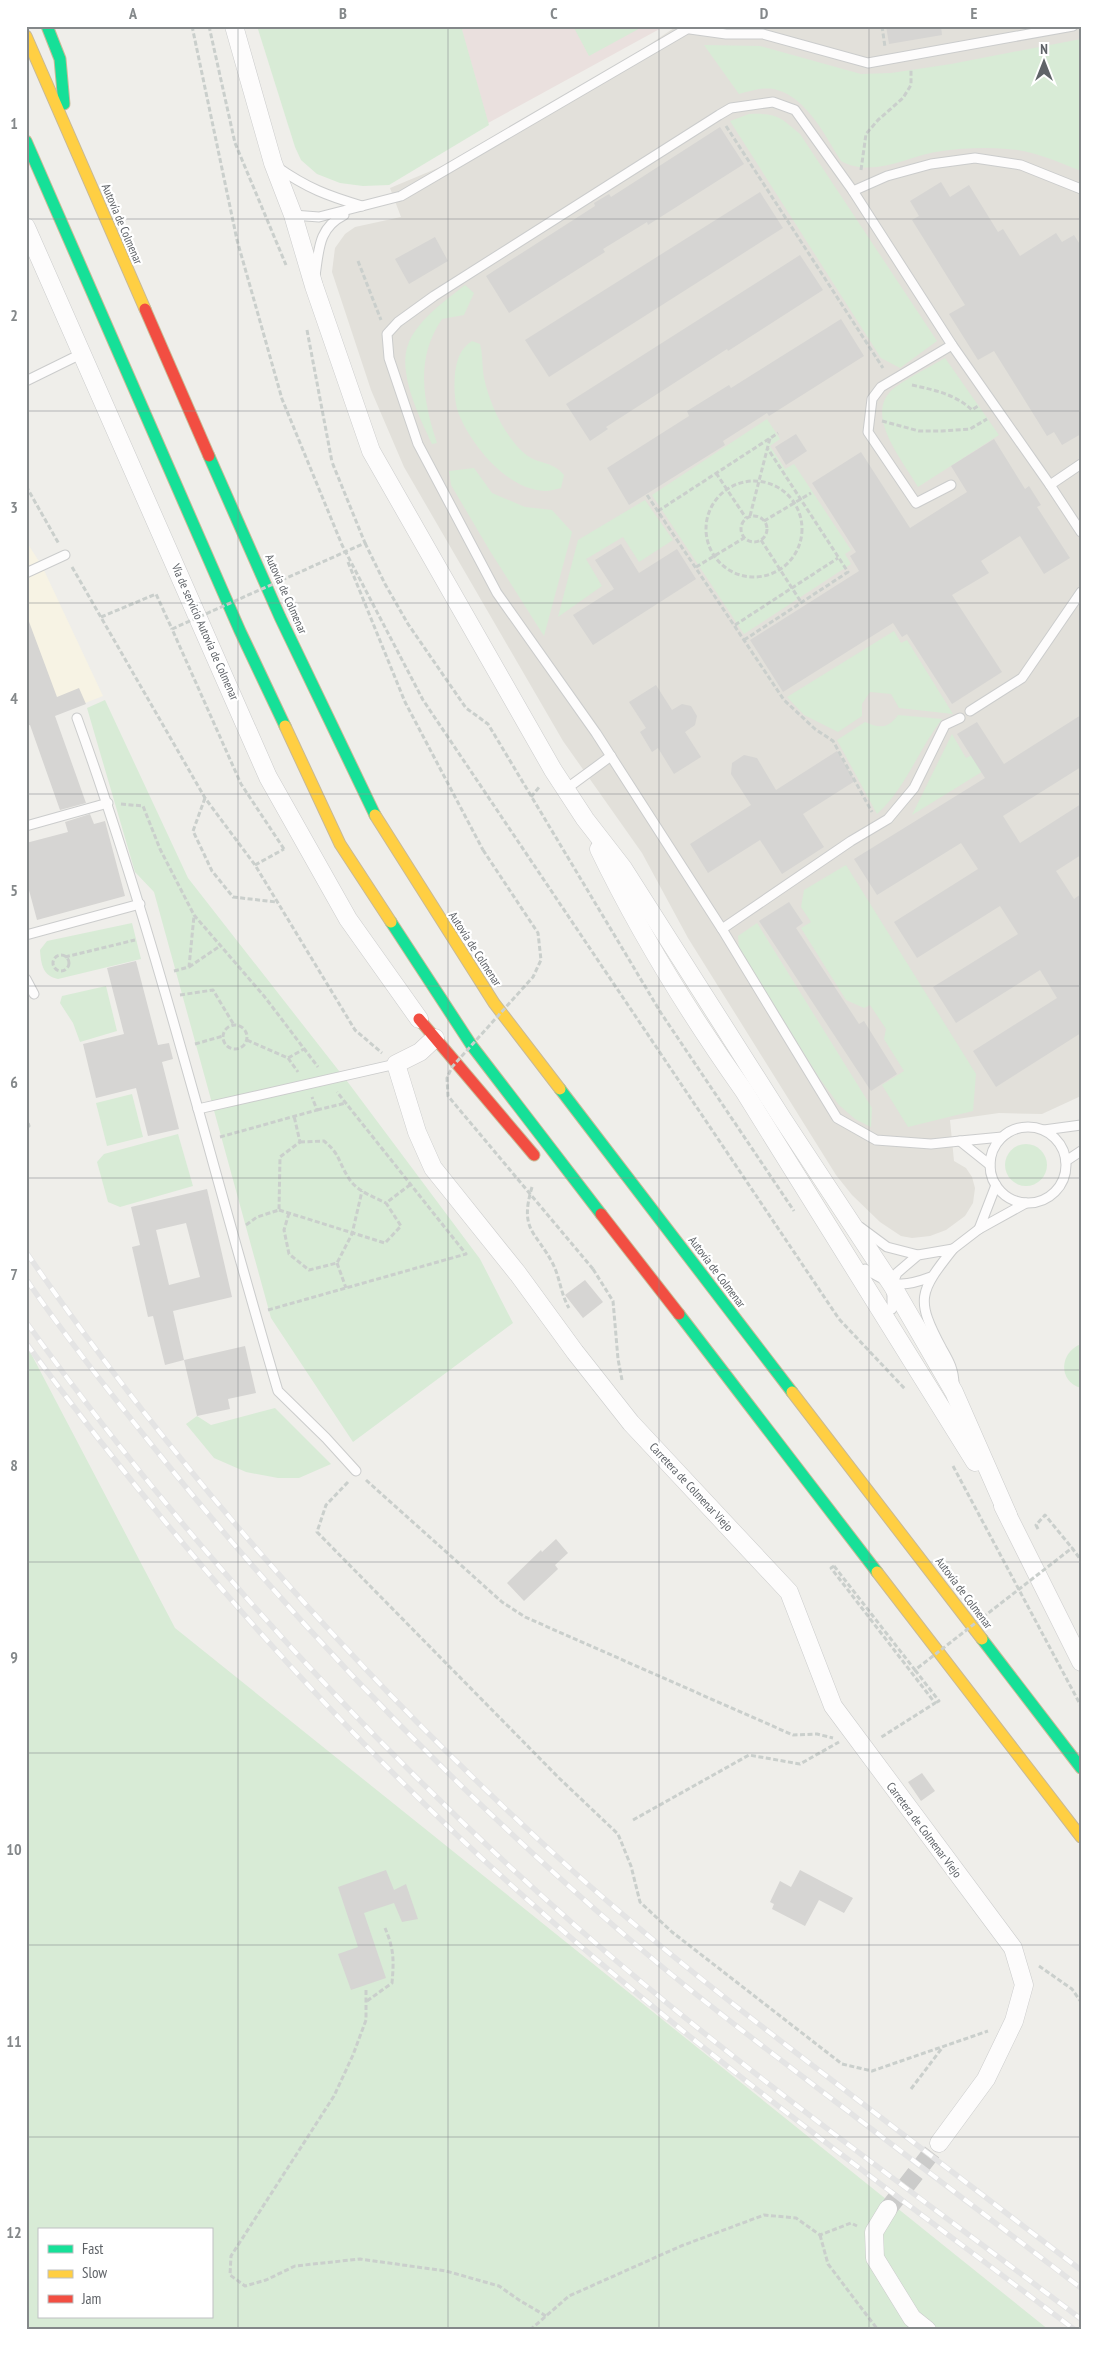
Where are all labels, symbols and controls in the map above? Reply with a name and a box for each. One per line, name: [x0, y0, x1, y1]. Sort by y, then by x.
text: A: [128, 3, 138, 23]
text: B: [339, 3, 347, 23]
text: C: [550, 3, 558, 23]
text: D: [760, 3, 769, 23]
text: E: [971, 3, 978, 23]
north arrow: [1020, 38, 1070, 88]
text: N: [1040, 40, 1048, 58]
text: 1: [10, 113, 18, 133]
street label: Autovía de Colmenar: [99, 181, 146, 267]
text: 2: [10, 305, 18, 325]
text: 3: [10, 497, 18, 517]
street label: Autovía de Colmenar: [262, 552, 311, 637]
street label: Vía de servicio Autovía de Colmenar: [168, 561, 243, 703]
text: 4: [10, 688, 18, 708]
text: 5: [10, 880, 18, 900]
street label: Autovía de Colmenar: [446, 909, 505, 989]
text: 6: [10, 1072, 18, 1092]
street label: Autovía de Colmenar: [686, 1233, 750, 1311]
text: 7: [10, 1264, 18, 1284]
street label: Carretera de Colmenar Viejo: [646, 1439, 736, 1534]
text: 8: [10, 1455, 18, 1475]
street label: Autovía de Colmenar: [933, 1554, 997, 1632]
text: 9: [10, 1647, 18, 1667]
street label: Carretera de Colmenar Viejo: [884, 1779, 965, 1880]
text: 10: [6, 1839, 22, 1859]
text: 11: [6, 2031, 22, 2051]
text: 12: [6, 2222, 22, 2242]
legend: [38, 2228, 212, 2318]
text: Fast: [82, 2239, 103, 2258]
text: Slow: [82, 2263, 107, 2282]
text: Jam: [81, 2289, 101, 2308]

